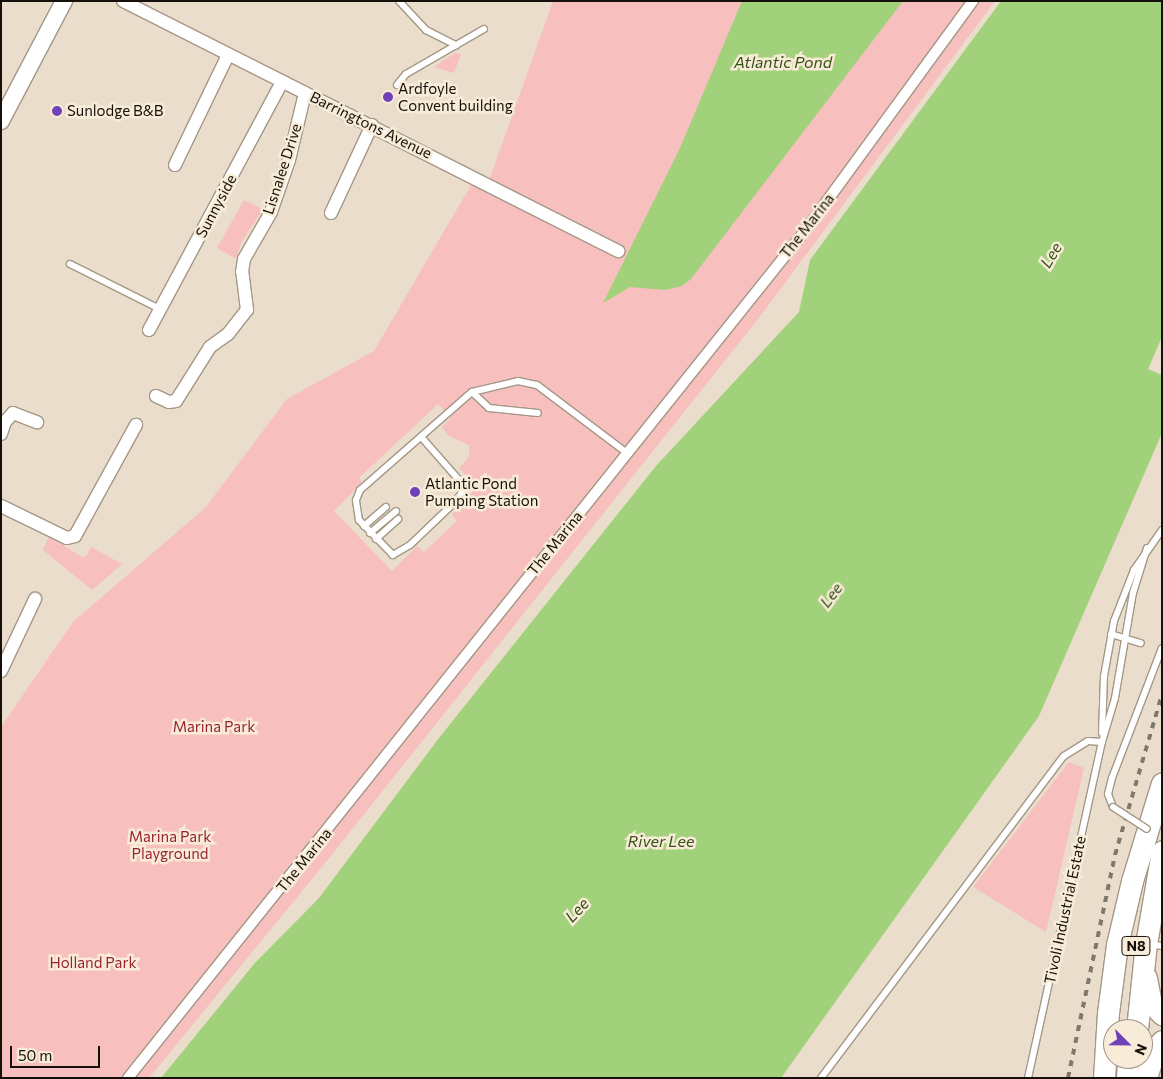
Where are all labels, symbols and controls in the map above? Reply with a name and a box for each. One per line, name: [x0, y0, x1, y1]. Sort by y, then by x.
water label: Atlantic Pond: [734, 52, 832, 72]
place label: Ardfoyle Convent building: [398, 79, 513, 114]
street label: Barringtons Avenue: [307, 88, 435, 162]
marker: Ardfoyle Convent building: [382, 91, 394, 103]
place label: Sunlodge B&B: [67, 102, 163, 120]
marker: Sunlodge B&B: [51, 105, 63, 117]
street label: Lisnalee Drive: [259, 121, 305, 217]
street label: Sunnyside: [192, 171, 240, 241]
street label: The Marina: [776, 190, 838, 262]
water label: Lee: [1036, 239, 1066, 271]
place label: Atlantic Pond Pumping Station: [425, 474, 538, 509]
marker: Atlantic Pond Pumping Station: [409, 486, 421, 498]
street label: The Marina: [524, 507, 586, 579]
water label: Lee: [815, 579, 847, 611]
park label: Marina Park: [173, 718, 255, 736]
street label: The Marina: [273, 824, 335, 896]
park label: Marina Park Playground: [129, 827, 211, 862]
water label: River Lee: [628, 831, 694, 851]
street label: Tivoli Industrial Estate: [1040, 834, 1090, 986]
water label: Lee: [561, 894, 593, 926]
road number: N8: [1121, 934, 1151, 958]
park label: Holland Park: [49, 954, 137, 972]
north arrow: [1103, 1019, 1153, 1069]
scale bar: [12, 1036, 102, 1068]
text: N: [1131, 1042, 1151, 1058]
text: 50 m: [18, 1046, 52, 1064]

